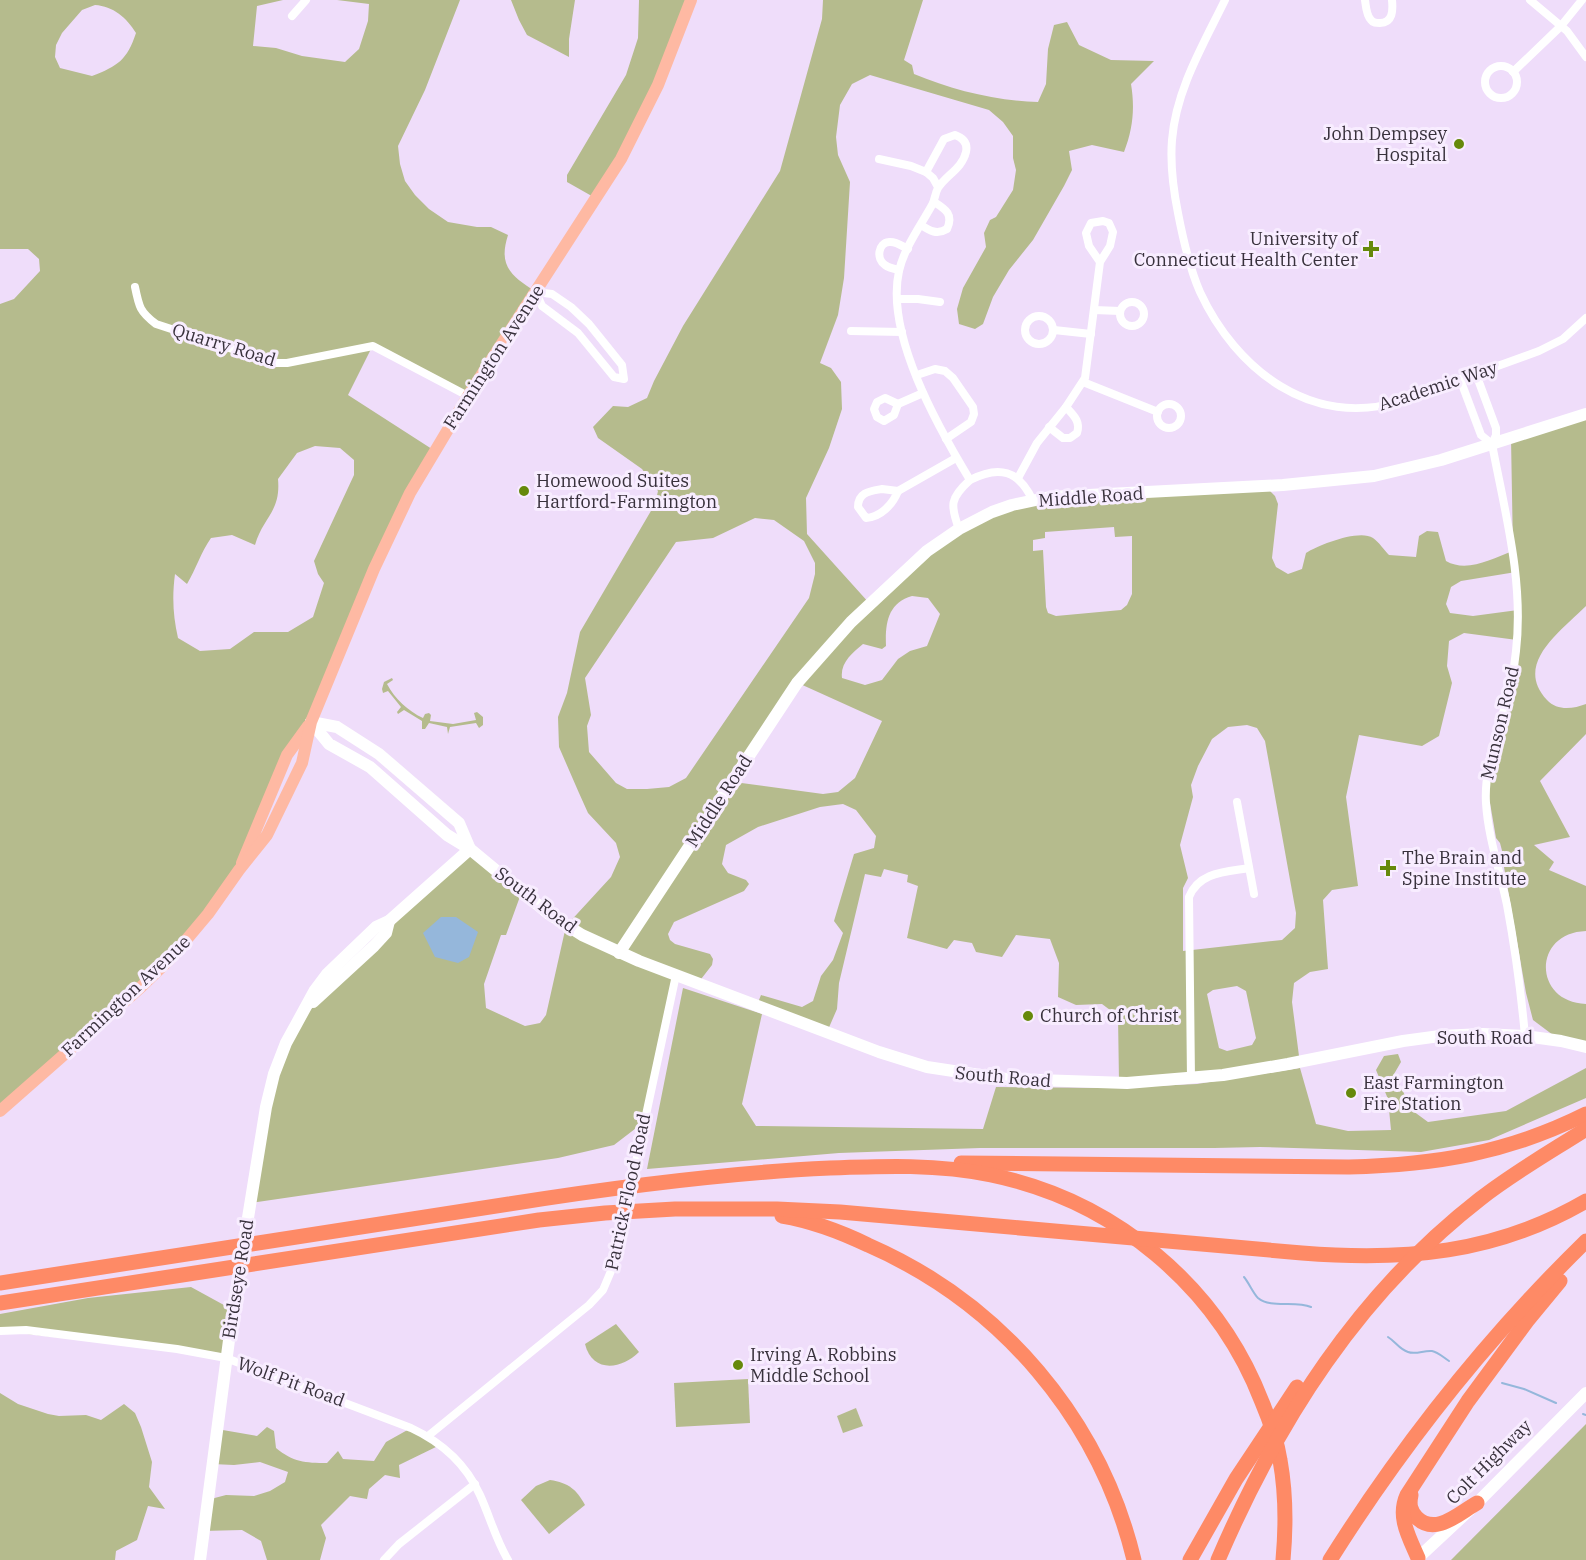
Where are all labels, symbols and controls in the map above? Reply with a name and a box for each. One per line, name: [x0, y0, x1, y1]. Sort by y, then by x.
place label: John Dempsey Hospital: [1323, 122, 1447, 166]
marker: John Dempsey Hospital: [1452, 137, 1466, 151]
place label: University of Connecticut Health Center: [1134, 227, 1360, 271]
marker: University of Connecticut Health Center: [1362, 240, 1380, 258]
street label: Farmington Avenue: [438, 280, 549, 433]
street label: Quarry Road: [170, 318, 279, 371]
street label: Academic Way: [1375, 355, 1501, 416]
place label: Homewood Suites Hartford-Farmington: [536, 469, 717, 513]
street label: Middle Road: [1038, 481, 1144, 512]
marker: Homewood Suites Hartford-Farmington: [517, 484, 531, 498]
street label: Munson Road: [1475, 664, 1524, 782]
street label: Middle Road: [680, 750, 757, 851]
place label: The Brain and Spine Institute: [1402, 846, 1526, 890]
marker: The Brain and Spine Institute: [1379, 859, 1397, 877]
street label: South Road: [491, 861, 582, 938]
street label: Farmington Avenue: [56, 930, 195, 1061]
place label: Church of Christ: [1040, 1004, 1179, 1027]
marker: Church of Christ: [1021, 1009, 1035, 1023]
street label: South Road: [1437, 1026, 1533, 1049]
street label: South Road: [954, 1061, 1052, 1092]
place label: East Farmington Fire Station: [1363, 1071, 1504, 1115]
marker: East Farmington Fire Station: [1344, 1086, 1358, 1100]
street label: Patrick Flood Road: [600, 1111, 655, 1273]
street label: Birdseye Road: [217, 1217, 258, 1341]
place label: Irving A. Robbins Middle School: [750, 1343, 897, 1387]
street label: Wolf Pit Road: [234, 1351, 348, 1412]
marker: Irving A. Robbins Middle School: [731, 1358, 745, 1372]
street label: Colt Highway: [1441, 1414, 1536, 1509]

